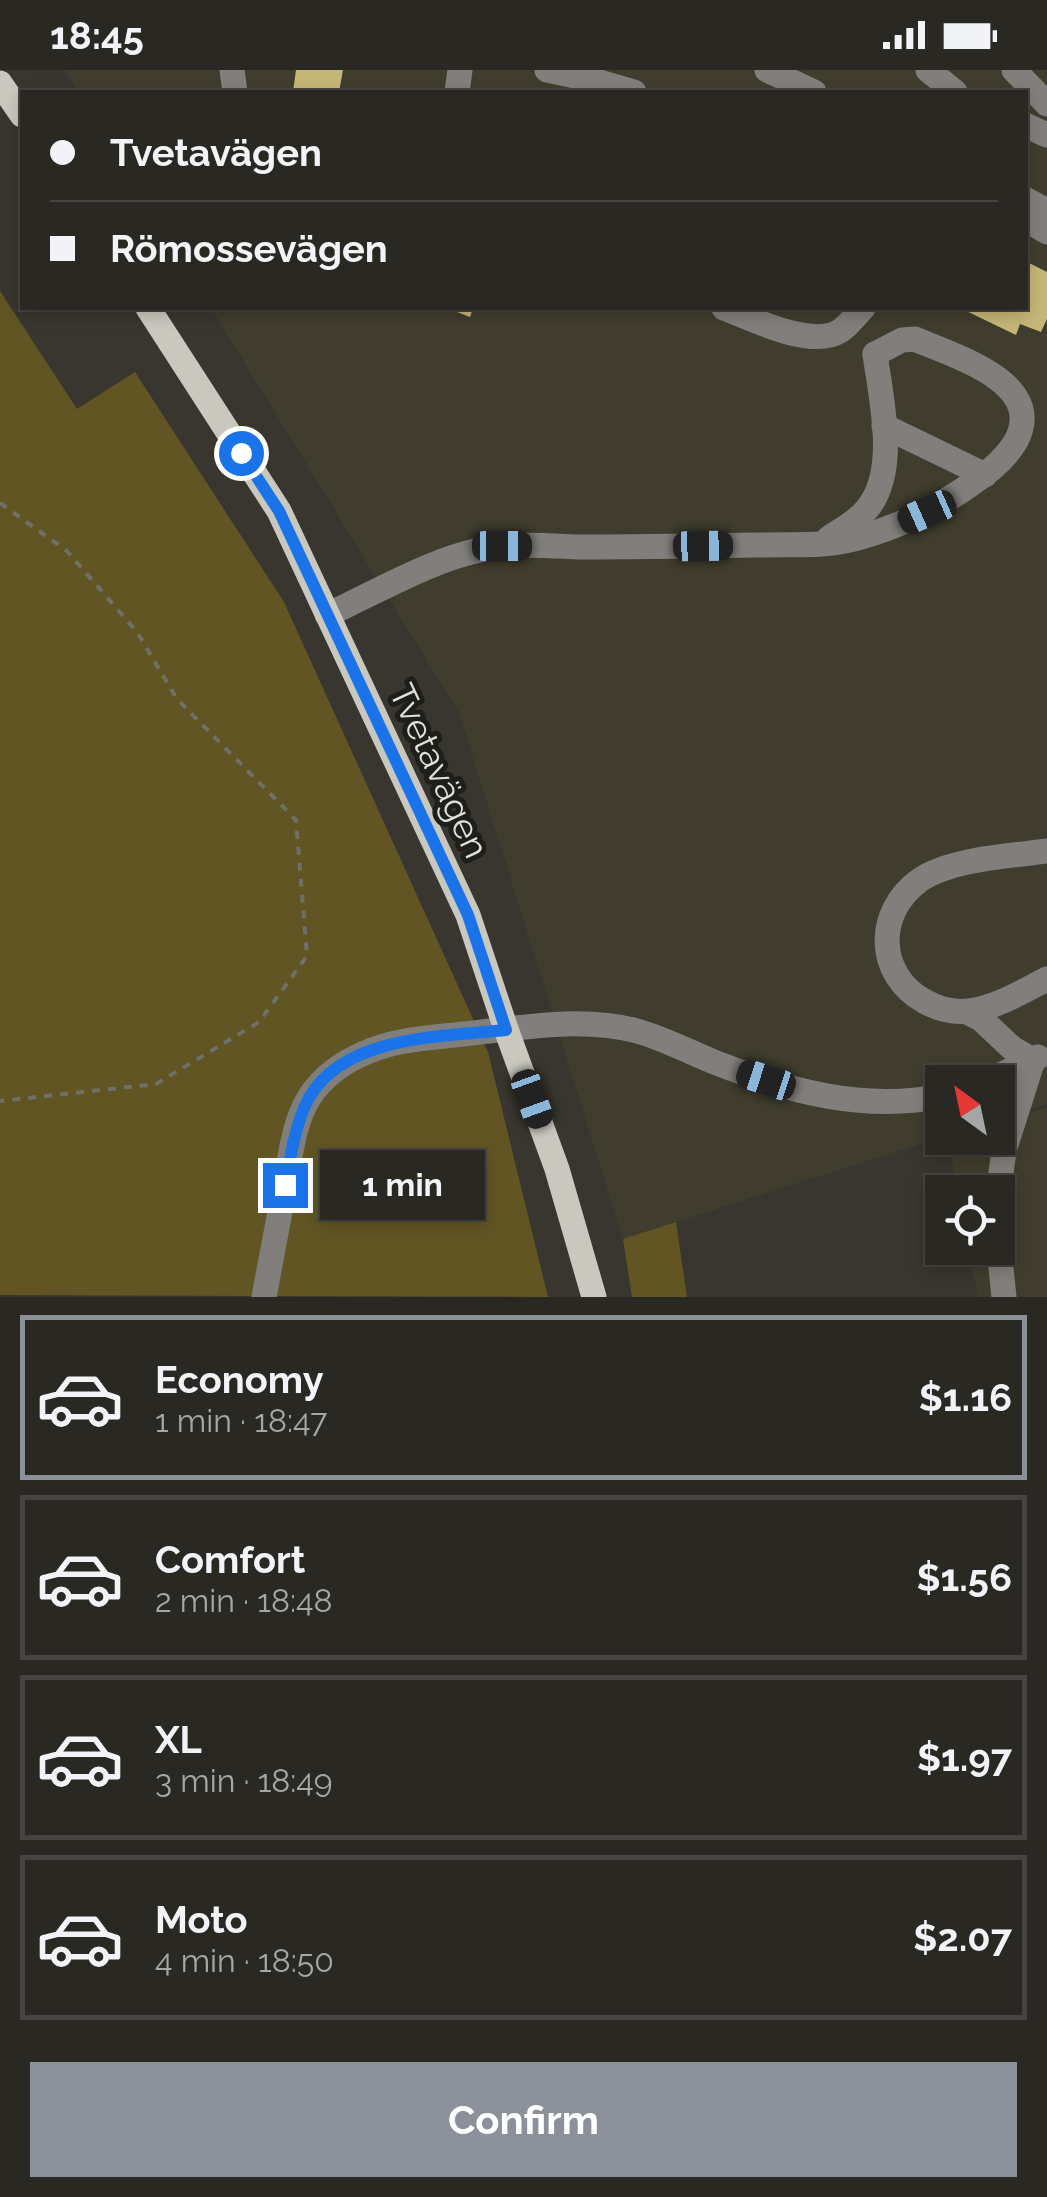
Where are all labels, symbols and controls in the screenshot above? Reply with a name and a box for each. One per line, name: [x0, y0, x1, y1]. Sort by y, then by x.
text: 18:45: [50, 13, 144, 58]
text: Tvetavägen: [110, 130, 322, 175]
text: Römossevägen: [110, 226, 388, 271]
route start: [219, 431, 264, 476]
car: [893, 486, 961, 538]
car: [673, 530, 733, 562]
car: [472, 531, 532, 561]
street label: Tvetavägen: [381, 677, 498, 864]
car: [733, 1056, 799, 1104]
north arrow: [925, 1065, 1015, 1155]
map controls: [925, 1065, 1015, 1265]
car: [508, 1066, 556, 1132]
callout: 1 min: [320, 1150, 485, 1220]
route end: [263, 1163, 308, 1208]
text: 1 min: [362, 1166, 443, 1203]
button: locate: [925, 1175, 1015, 1265]
icon: car: [35, 1353, 125, 1443]
text: Economy: [155, 1357, 324, 1402]
text: $1.16: [919, 1375, 1012, 1420]
text: 1 min · 18:47: [155, 1402, 327, 1439]
icon: car: [35, 1533, 125, 1623]
text: Comfort: [155, 1537, 305, 1582]
text: $1.56: [916, 1555, 1012, 1600]
text: 2 min · 18:48: [155, 1582, 332, 1619]
icon: car: [35, 1713, 125, 1803]
text: XL: [155, 1717, 202, 1762]
text: $1.97: [917, 1735, 1012, 1780]
text: 3 min · 18:49: [155, 1762, 333, 1799]
icon: car: [35, 1893, 125, 1983]
text: Moto: [155, 1897, 248, 1942]
text: $2.07: [913, 1915, 1012, 1960]
text: 4 min · 18:50: [155, 1942, 334, 1979]
button: Confirm: [30, 2062, 1017, 2177]

